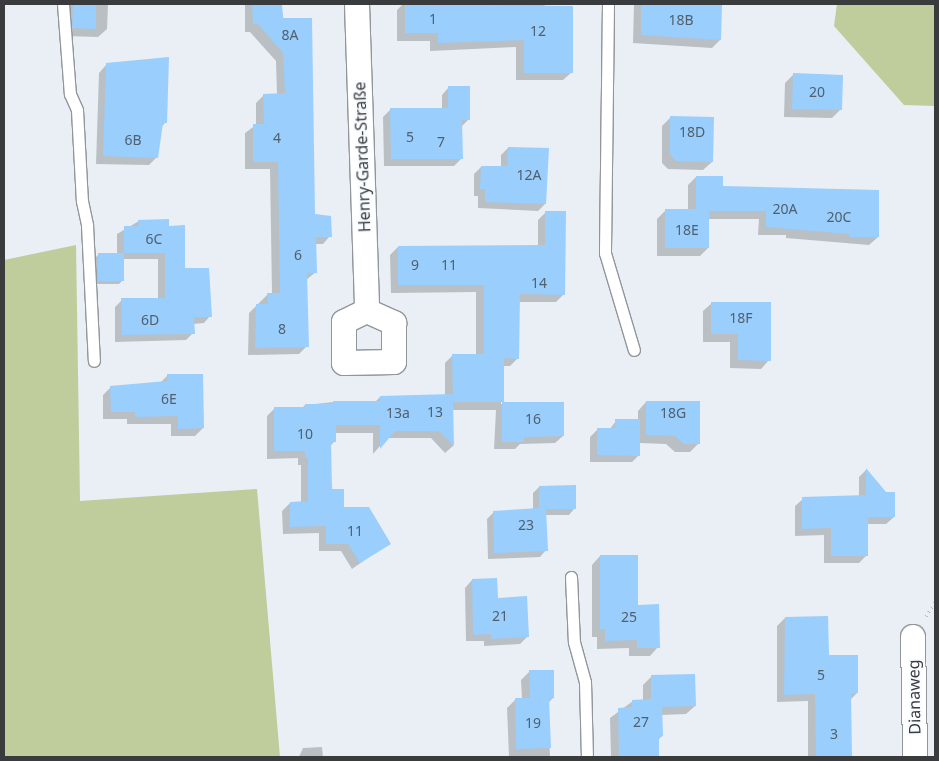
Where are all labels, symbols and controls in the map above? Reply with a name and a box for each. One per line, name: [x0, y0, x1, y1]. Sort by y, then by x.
house number: 1: [429, 11, 437, 27]
house number: 18B: [668, 12, 694, 28]
house number: 12: [530, 23, 546, 39]
house number: 8A: [282, 27, 298, 43]
street label: Henry-Garde-Straße: [350, 81, 374, 233]
house number: 20: [809, 84, 825, 100]
house number: 18D: [679, 124, 705, 140]
house number: 5: [406, 129, 414, 145]
house number: 4: [273, 130, 281, 146]
house number: 6B: [124, 132, 142, 148]
house number: 7: [437, 134, 445, 150]
house number: 12A: [517, 167, 541, 183]
house number: 20A: [773, 201, 797, 217]
house number: 20C: [827, 209, 851, 225]
house number: 18E: [675, 222, 699, 238]
house number: 6C: [146, 231, 162, 247]
house number: 6: [294, 247, 302, 263]
house number: 9: [411, 257, 419, 273]
house number: 11: [441, 257, 457, 273]
house number: 14: [531, 275, 547, 291]
house number: 18F: [729, 310, 753, 326]
house number: 6D: [141, 312, 159, 328]
house number: 8: [278, 321, 286, 337]
house number: 6E: [161, 391, 177, 407]
house number: 13: [427, 404, 443, 420]
house number: 13a: [386, 405, 410, 421]
house number: 18G: [660, 405, 686, 421]
house number: 16: [525, 411, 541, 427]
house number: 10: [297, 426, 313, 442]
house number: 23: [518, 517, 534, 533]
house number: 11: [347, 523, 363, 539]
house number: 21: [492, 608, 508, 624]
house number: 25: [621, 609, 637, 625]
street label: Dianaweg: [904, 659, 924, 735]
house number: 5: [817, 667, 825, 683]
house number: 27: [633, 714, 649, 730]
house number: 19: [525, 715, 541, 731]
house number: 3: [830, 726, 838, 742]

